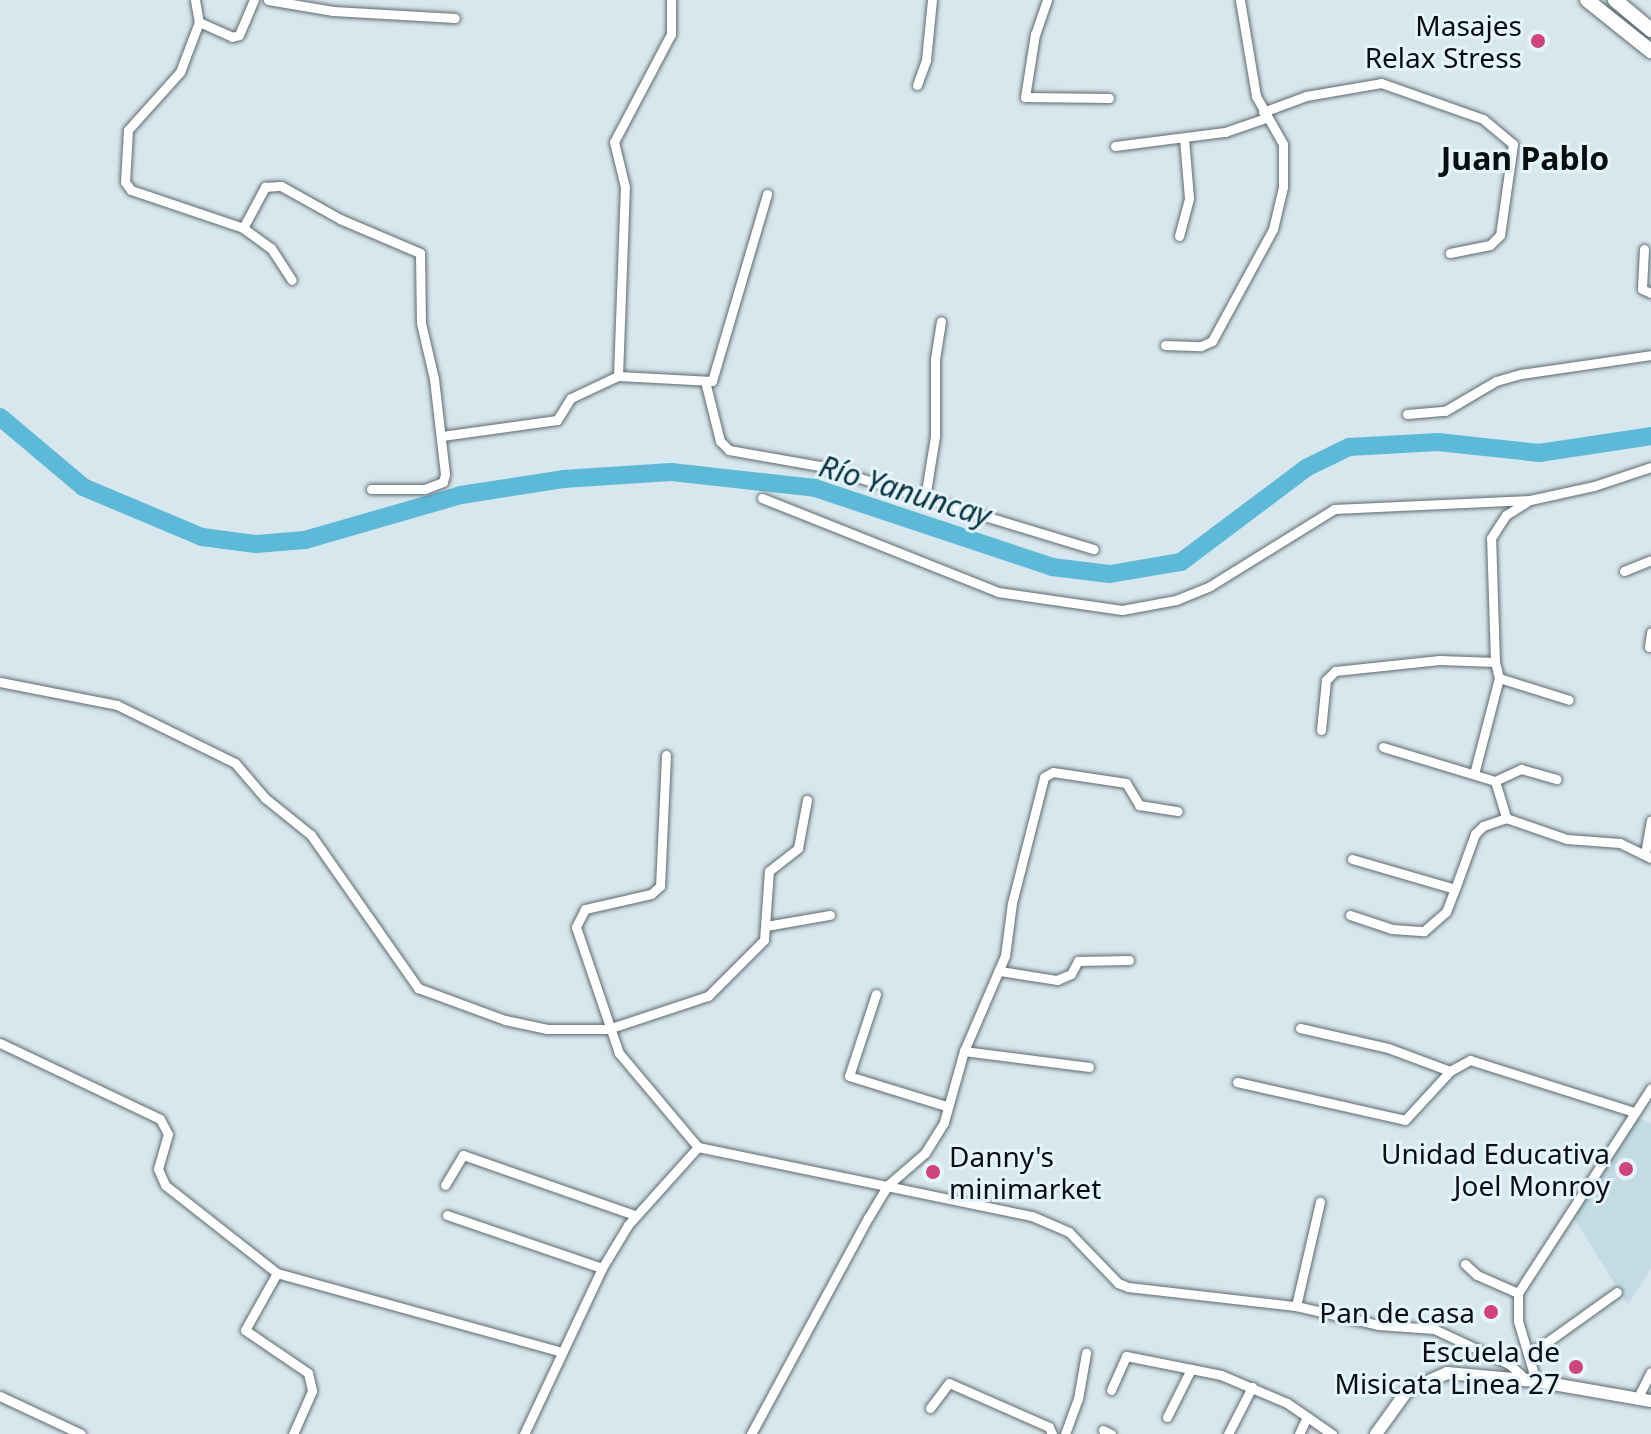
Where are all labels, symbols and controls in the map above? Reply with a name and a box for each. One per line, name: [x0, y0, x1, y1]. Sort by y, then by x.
place label: Masajes Relax Stress: [1365, 8, 1522, 74]
marker: Masajes Relax Stress: [1529, 32, 1547, 50]
district label: Juan Pablo: [1441, 139, 1609, 177]
water label: Río Yanuncay: [815, 448, 995, 534]
place label: Unidad Educativa Joel Monroy: [1381, 1136, 1610, 1202]
place label: Danny's minimarket: [949, 1139, 1101, 1205]
marker: Unidad Educativa Joel Monroy: [1617, 1160, 1635, 1178]
marker: Danny's minimarket: [924, 1163, 942, 1181]
place label: Pan de casa: [1319, 1295, 1475, 1329]
marker: Pan de casa: [1482, 1303, 1500, 1321]
place label: Escuela de Misicata Linea 27: [1334, 1334, 1560, 1400]
marker: Escuela de Misicata Linea 27: [1567, 1358, 1585, 1376]

